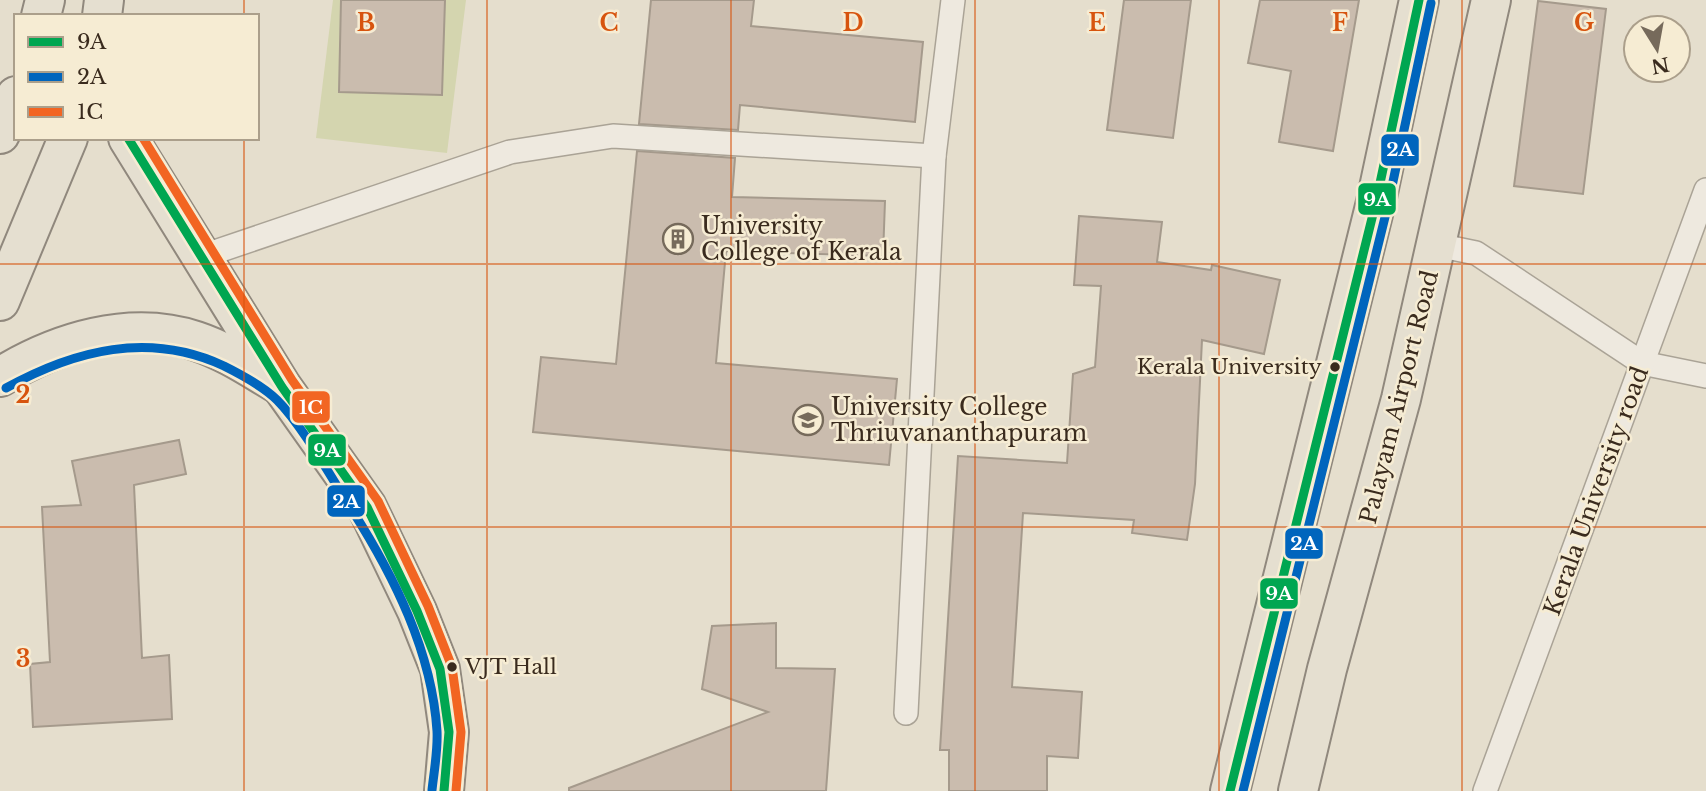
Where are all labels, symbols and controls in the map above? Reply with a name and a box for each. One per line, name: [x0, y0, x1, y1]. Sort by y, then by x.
text: B: [357, 9, 375, 37]
text: C: [600, 9, 618, 37]
text: D: [842, 9, 864, 37]
text: E: [1088, 9, 1106, 37]
text: F: [1332, 9, 1348, 37]
text: G: [1574, 9, 1594, 37]
legend: [14, 14, 259, 140]
north arrow: [1622, 14, 1692, 84]
text: 9A: [77, 29, 107, 55]
text: N: [1649, 52, 1671, 78]
text: 2A: [77, 64, 107, 90]
text: 1C: [77, 99, 103, 125]
line badge: 2A: [1380, 133, 1420, 167]
text: 2A: [1386, 138, 1414, 161]
line badge: 9A: [1357, 182, 1397, 216]
text: 9A: [1363, 188, 1391, 211]
place label: University College of Kerala: [701, 212, 902, 266]
building icon: University College of Kerala: [661, 222, 695, 256]
street label: Palayam Airport Road: [1354, 267, 1444, 527]
place label: Kerala University: [1137, 354, 1323, 380]
marker: Kerala University: [1328, 360, 1342, 374]
street label: Kerala University road: [1538, 363, 1654, 619]
text: 2: [16, 381, 30, 409]
line badge: 1C: [291, 390, 331, 424]
place label: University College Thriuvananthapuram: [831, 393, 1087, 447]
text: 1C: [299, 396, 323, 419]
school or university icon: University College Thriuvananthapuram: [791, 403, 825, 437]
line badge: 9A: [307, 433, 347, 467]
text: 9A: [313, 439, 341, 462]
line badge: 2A: [326, 484, 366, 518]
text: 2A: [332, 490, 360, 513]
line badge: 2A: [1284, 527, 1324, 560]
text: 2A: [1290, 532, 1318, 555]
line badge: 9A: [1259, 577, 1299, 610]
text: 9A: [1265, 582, 1293, 605]
text: 3: [16, 645, 30, 673]
place label: VJT Hall: [464, 654, 557, 680]
marker: VJT Hall: [445, 660, 459, 674]

